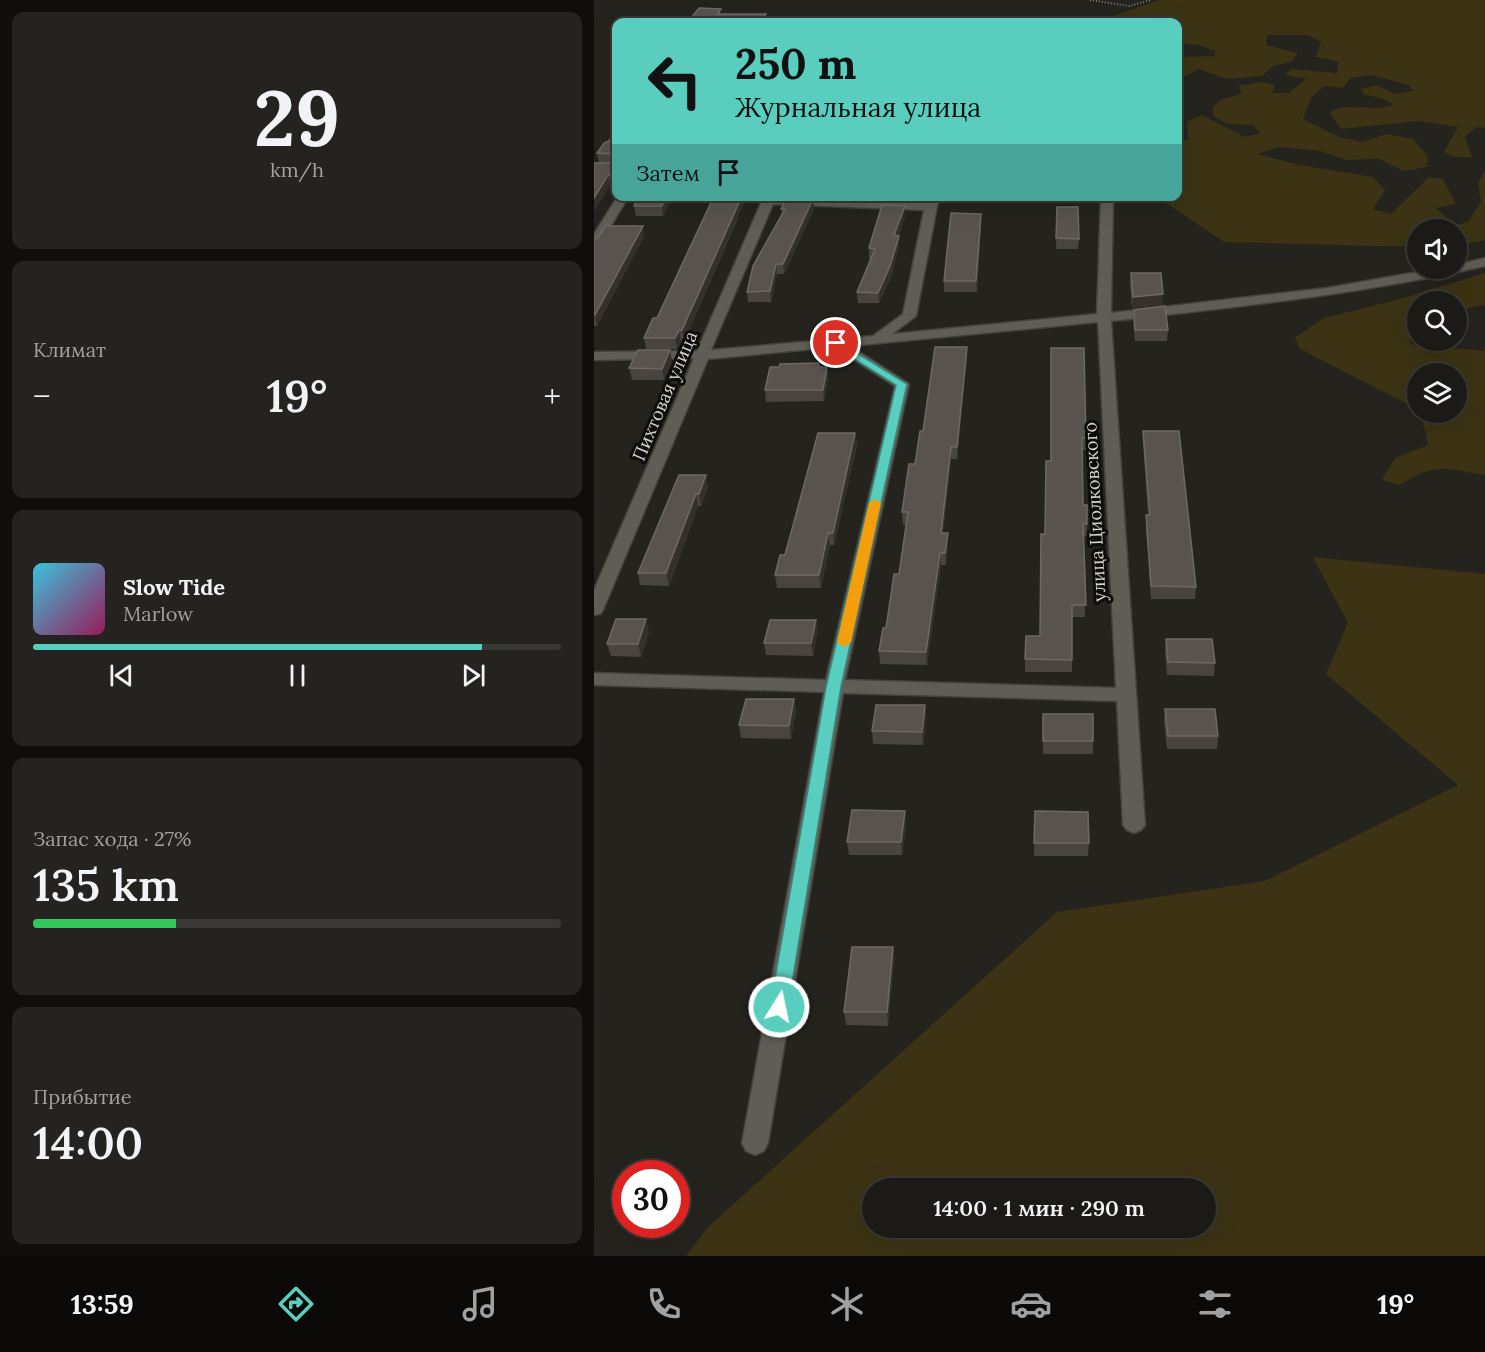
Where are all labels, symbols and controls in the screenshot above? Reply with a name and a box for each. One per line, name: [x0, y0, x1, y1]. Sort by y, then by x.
text: 250 m: [735, 37, 856, 91]
icon: left: [636, 42, 714, 120]
text: 29: [254, 68, 340, 167]
text: Журнальная улица: [735, 90, 981, 124]
icon: arrive: [712, 156, 745, 189]
text: km/h: [270, 157, 324, 182]
text: Затем: [636, 159, 700, 187]
map controls: [1407, 219, 1467, 423]
button: sound: [1407, 219, 1467, 279]
button: search: [1407, 291, 1467, 351]
pin: [810, 317, 861, 368]
icon: arrive: [819, 326, 852, 359]
street label: Пихтовая улица: [627, 327, 702, 464]
text: Климат: [33, 337, 106, 362]
button: layers: [1407, 363, 1467, 423]
text: 19°: [266, 367, 328, 424]
text: −: [33, 375, 51, 417]
text: +: [544, 375, 561, 417]
street label: улица Циолковского: [1078, 422, 1111, 602]
text: Slow Tide: [123, 573, 225, 601]
text: Marlow: [123, 601, 193, 626]
icon: previous: [105, 659, 138, 692]
icon: pause: [281, 659, 314, 692]
icon: next: [457, 659, 490, 692]
text: Запас хода · 27%: [33, 826, 191, 851]
text: 135 km: [33, 856, 179, 913]
position arrow: [747, 975, 811, 1039]
text: Прибытие: [33, 1084, 132, 1109]
text: 14:00: [33, 1114, 143, 1171]
speed limit sign: 30: [612, 1160, 690, 1238]
text: 14:00 · 1 мин · 290 m: [933, 1194, 1145, 1222]
icon: directions: [275, 1283, 317, 1325]
icon: music: [459, 1283, 501, 1325]
icon: phone: [643, 1283, 685, 1325]
icon: climate: [826, 1283, 868, 1325]
icon: car: [1010, 1283, 1052, 1325]
icon: filters: [1194, 1283, 1236, 1325]
text: 13:59: [71, 1287, 134, 1321]
text: 19°: [1377, 1287, 1414, 1321]

